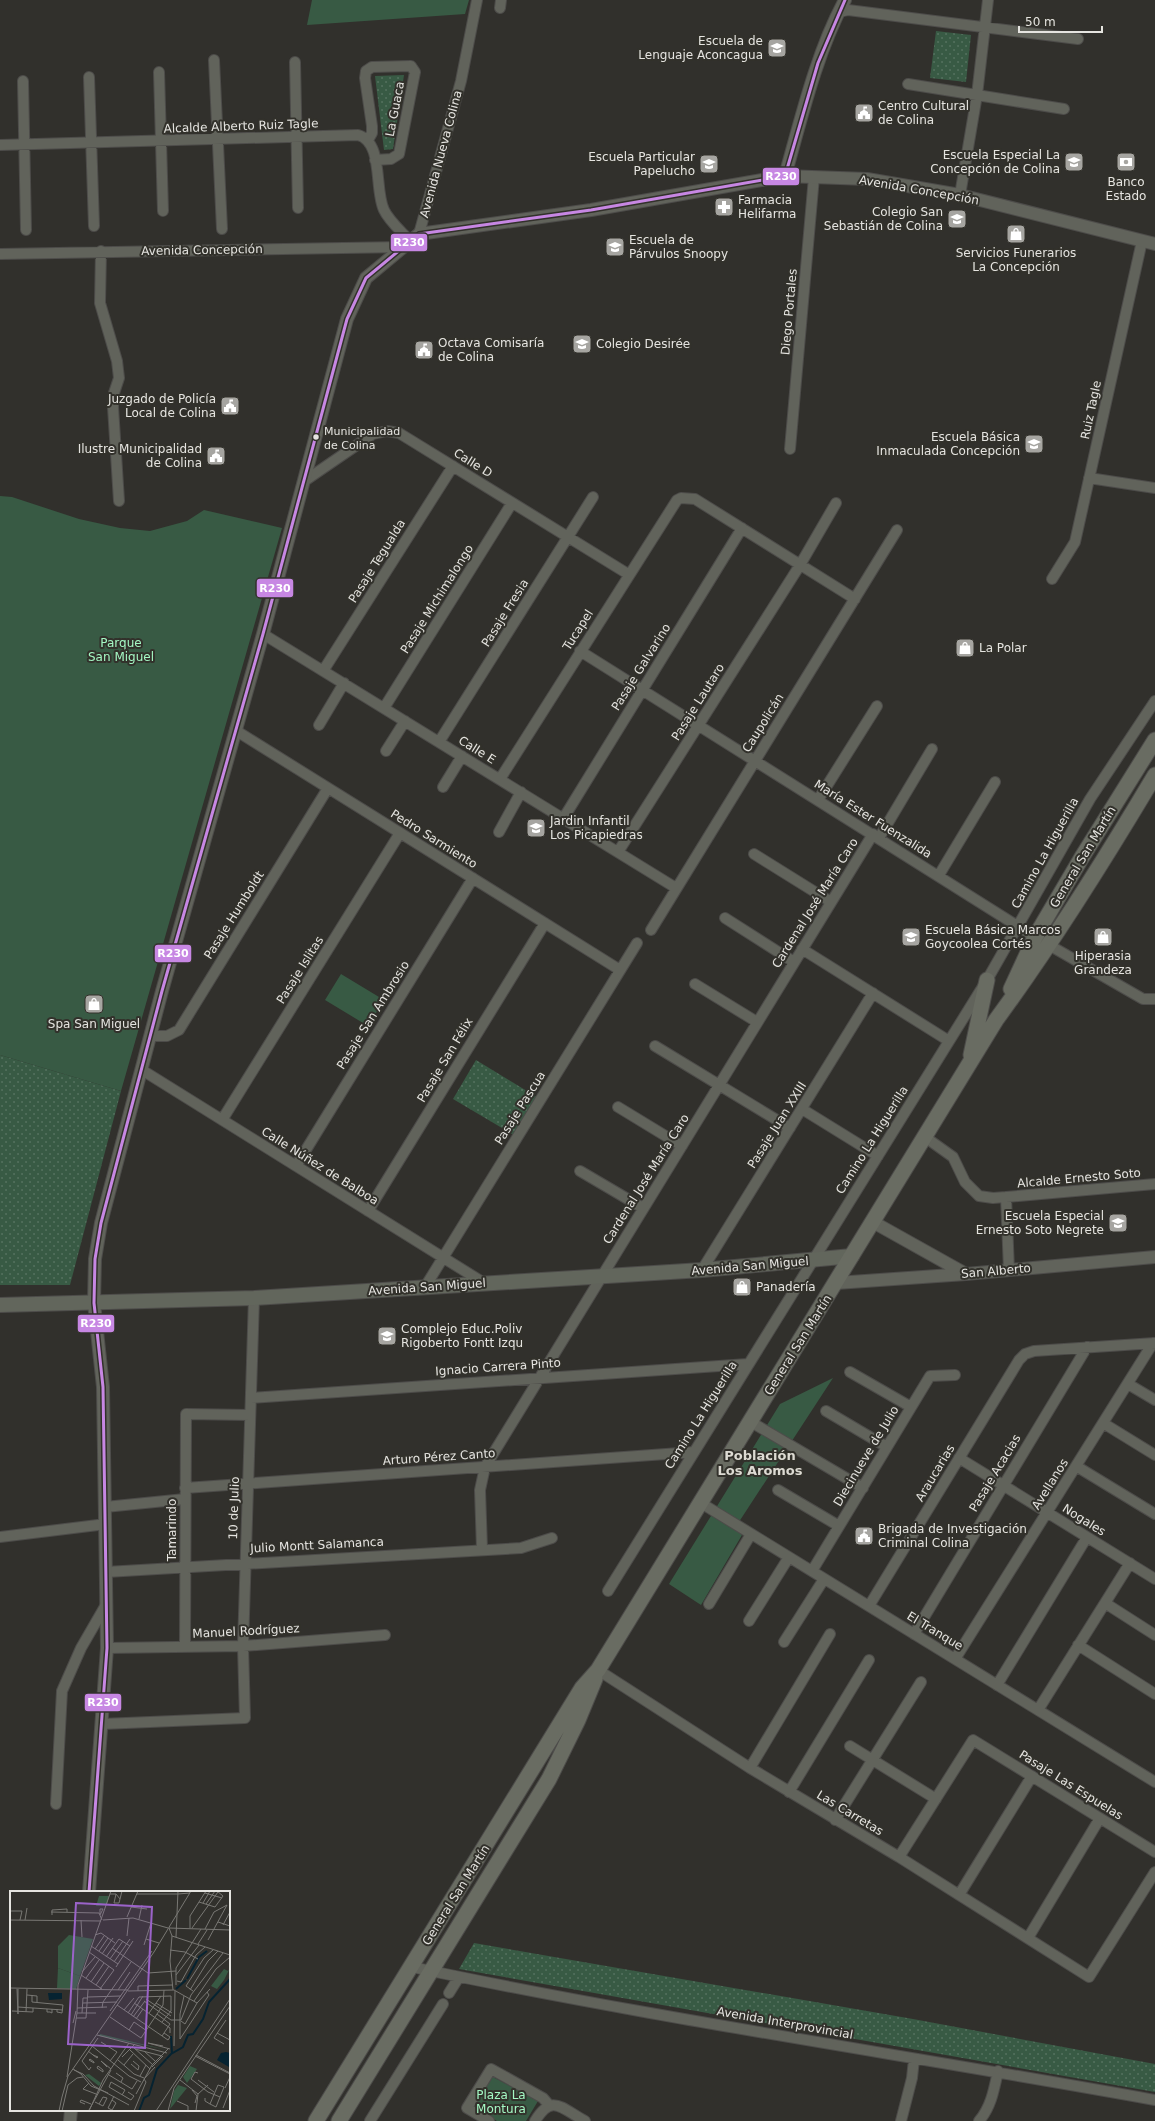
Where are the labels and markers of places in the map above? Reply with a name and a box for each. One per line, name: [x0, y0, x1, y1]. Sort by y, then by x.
place label: Escuela de Lenguaje Aconcagua: [638, 34, 763, 62]
school or university icon: Escuela de Lenguaje Aconcagua: [766, 37, 788, 59]
place label: Centro Cultural de Colina: [878, 99, 969, 127]
public building icon: Centro Cultural de Colina: [853, 102, 875, 124]
place label: Escuela Especial La Concepción de Colina: [930, 148, 1060, 176]
place label: Escuela Particular Papelucho: [588, 150, 695, 178]
school or university icon: Escuela Especial La Concepción de Colina: [1063, 151, 1085, 173]
bank icon: Banco Estado: [1115, 151, 1137, 173]
school or university icon: Escuela Particular Papelucho: [698, 153, 720, 175]
place label: Banco Estado: [1106, 175, 1146, 203]
place label: Farmacia Helifarma: [738, 193, 796, 221]
pharmacy icon: Farmacia Helifarma: [713, 196, 735, 218]
place label: Colegio San Sebastián de Colina: [824, 205, 943, 233]
school or university icon: Colegio San Sebastián de Colina: [946, 208, 968, 230]
shop icon: Servicios Funerarios La Concepción: [1005, 223, 1027, 245]
place label: Escuela de Párvulos Snoopy: [629, 233, 728, 261]
school or university icon: Escuela de Párvulos Snoopy: [604, 236, 626, 258]
place label: Servicios Funerarios La Concepción: [956, 246, 1076, 274]
school or university icon: Colegio Desirée: [571, 333, 593, 355]
place label: Octava Comisaría de Colina: [438, 336, 544, 364]
place label: Colegio Desirée: [596, 337, 690, 351]
public building icon: Octava Comisaría de Colina: [413, 339, 435, 361]
place label: Juzgado de Policía Local de Colina: [107, 392, 216, 420]
public building icon: Juzgado de Policía Local de Colina: [219, 395, 241, 417]
place label: Municipalidad de Colina: [324, 425, 400, 452]
place label: Escuela Básica Inmaculada Concepción: [876, 430, 1020, 458]
marker: Municipalidad de Colina: [311, 432, 321, 442]
school or university icon: Escuela Básica Inmaculada Concepción: [1023, 433, 1045, 455]
place label: Ilustre Municipalidad de Colina: [78, 442, 202, 470]
public building icon: Ilustre Municipalidad de Colina: [205, 445, 227, 467]
shop icon: La Polar: [954, 637, 976, 659]
place label: La Polar: [979, 641, 1027, 655]
place label: Jardin Infantil Los Picapiedras: [549, 814, 643, 842]
school or university icon: Jardin Infantil Los Picapiedras: [525, 817, 547, 839]
place label: Escuela Básica Marcos Goycoolea Cortés: [925, 923, 1060, 951]
school or university icon: Escuela Básica Marcos Goycoolea Cortés: [900, 926, 922, 948]
shop icon: Hiperasia Grandeza: [1092, 926, 1114, 948]
place label: Hiperasia Grandeza: [1074, 949, 1132, 977]
shop icon: Spa San Miguel: [83, 993, 105, 1015]
place label: Spa San Miguel: [48, 1017, 140, 1031]
place label: Escuela Especial Ernesto Soto Negrete: [976, 1209, 1104, 1237]
school or university icon: Escuela Especial Ernesto Soto Negrete: [1107, 1212, 1129, 1234]
shop icon: Panadería: [731, 1276, 753, 1298]
place label: Panadería: [756, 1280, 816, 1294]
place label: Complejo Educ.Poliv Rigoberto Fontt Izqu: [401, 1322, 523, 1350]
school or university icon: Complejo Educ.Poliv Rigoberto Fontt Izqu: [376, 1325, 398, 1347]
place label: Brigada de Investigación Criminal Colina: [878, 1522, 1027, 1550]
public building icon: Brigada de Investigación Criminal Colina: [853, 1525, 875, 1547]

